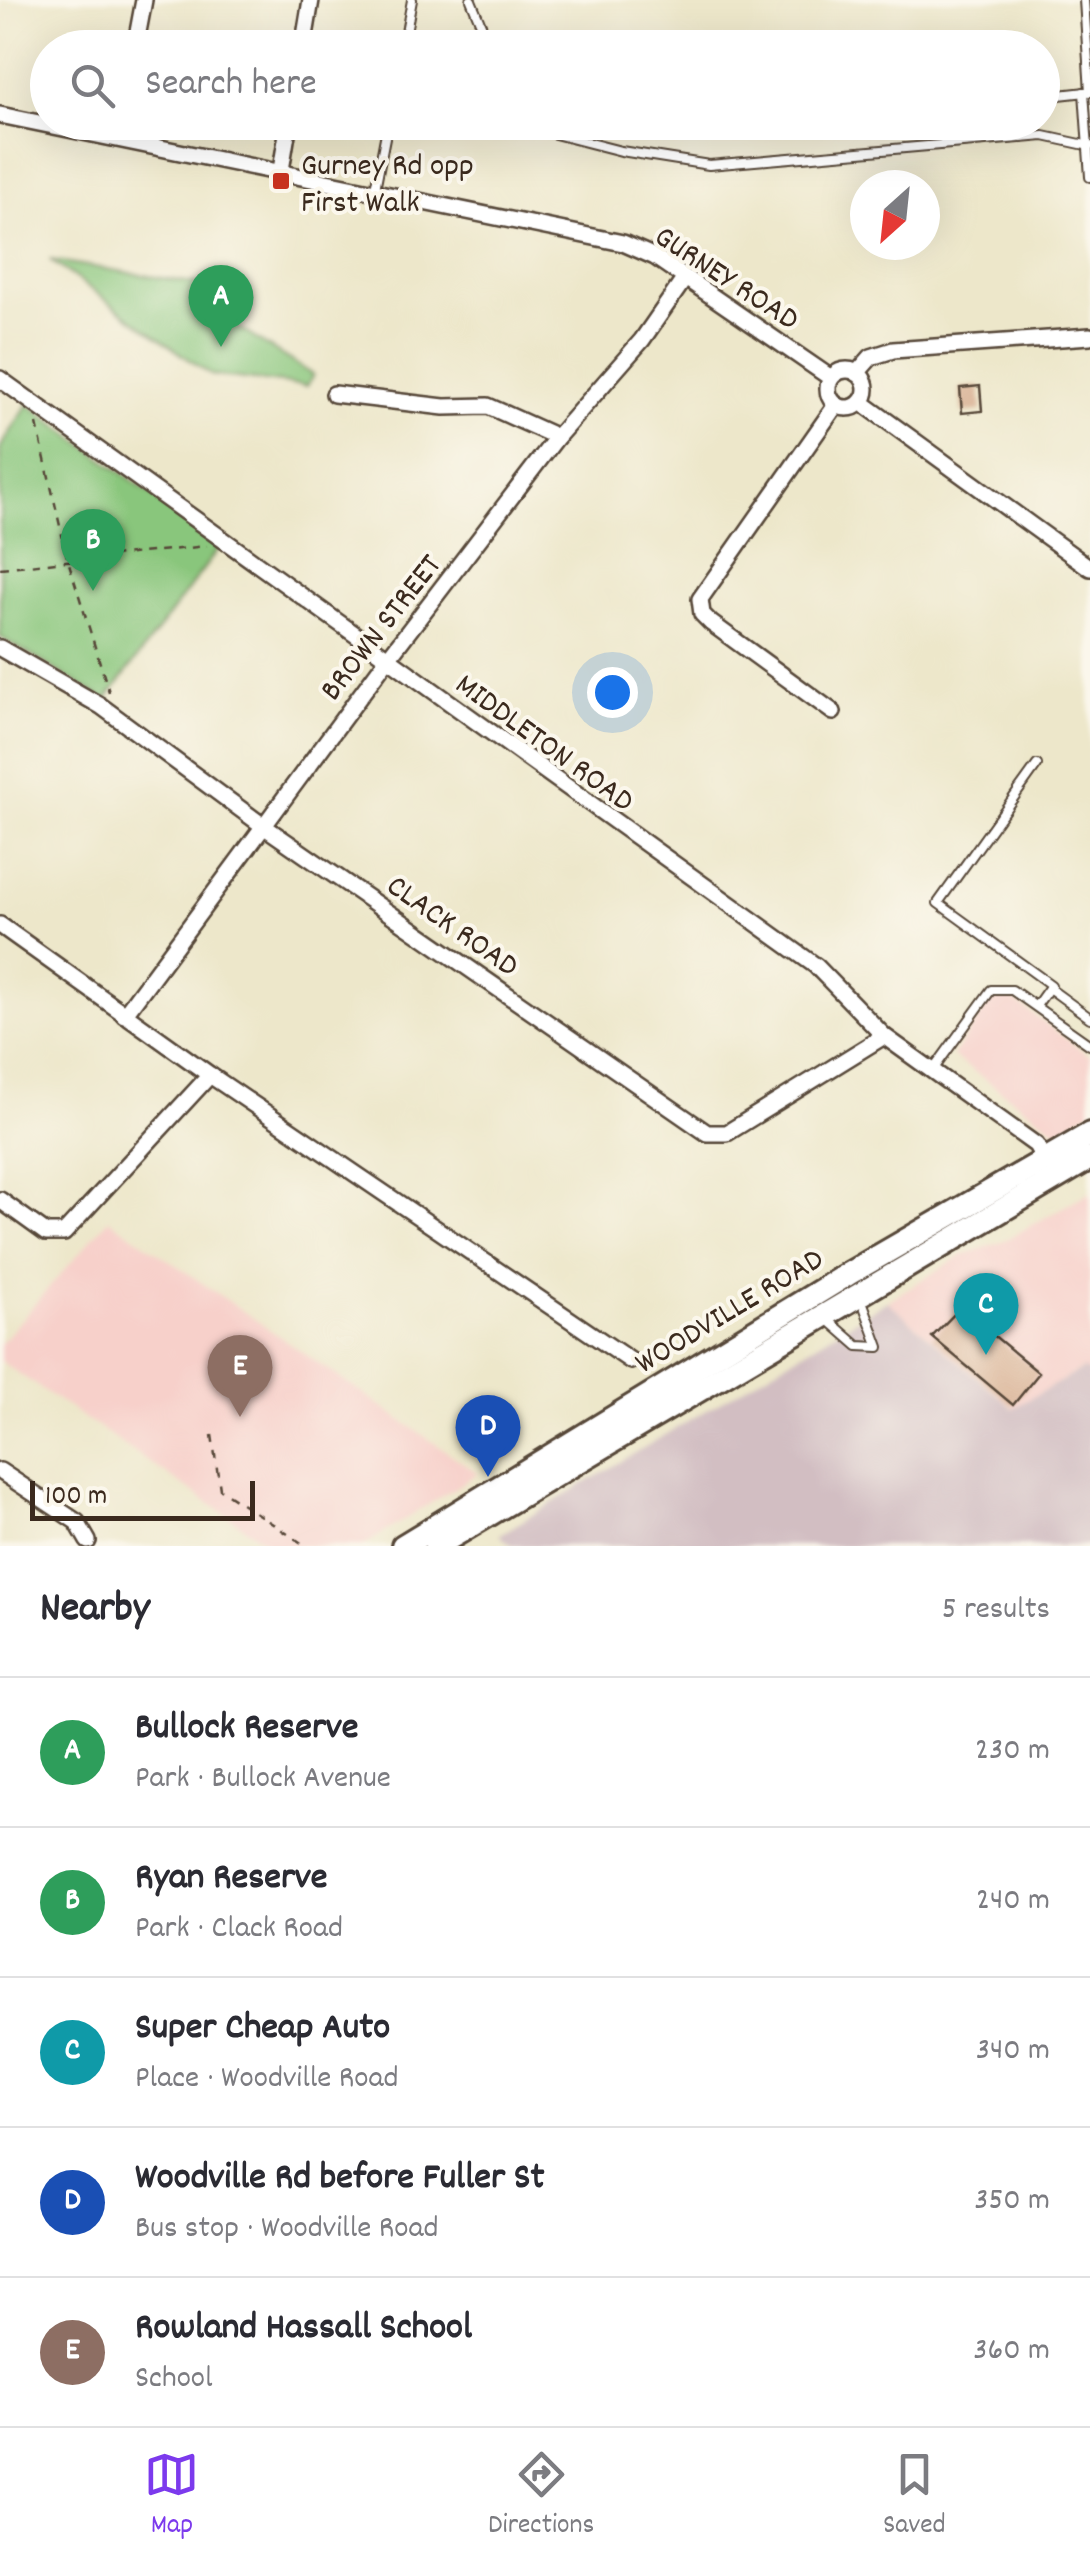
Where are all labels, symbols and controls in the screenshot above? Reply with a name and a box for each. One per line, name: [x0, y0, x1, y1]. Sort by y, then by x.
search box: [30, 30, 1060, 140]
icon: search: [65, 58, 120, 113]
text: Search here: [145, 58, 317, 113]
place label: Gurney Rd opp First Walk: [301, 145, 474, 228]
marker: Gurney Rd opp First Walk: [270, 170, 292, 192]
north arrow: [850, 170, 940, 260]
street label: GURNEY ROAD: [644, 216, 807, 344]
pin: A: [188, 264, 254, 347]
pin: B: [61, 508, 126, 591]
street label: BROWN STREET: [311, 546, 455, 712]
street label: MIDDLETON ROAD: [444, 664, 642, 826]
your location: [587, 667, 638, 718]
street label: CLACK ROAD: [376, 866, 527, 991]
street label: WOODVILLE ROAD: [627, 1239, 834, 1388]
pin: C: [954, 1272, 1018, 1355]
pin: E: [208, 1334, 272, 1417]
pin: D: [456, 1394, 520, 1477]
scale bar: [30, 1476, 255, 1521]
text: 100 m: [45, 1478, 107, 1518]
text: Nearby: [40, 1581, 150, 1641]
text: 5 results: [942, 1588, 1050, 1634]
text: Bullock Reserve: [135, 1702, 359, 1757]
text: A: [64, 1729, 81, 1775]
text: 230 m: [975, 1729, 1050, 1775]
text: Park · Bullock Avenue: [135, 1757, 391, 1803]
text: Ryan Reserve: [135, 1852, 328, 1907]
text: B: [65, 1879, 80, 1925]
text: 240 m: [976, 1879, 1050, 1925]
text: Park · Clack Road: [135, 1907, 343, 1953]
text: Super Cheap Auto: [135, 2002, 390, 2057]
text: C: [65, 2029, 80, 2075]
text: 340 m: [976, 2029, 1050, 2075]
text: Place · Woodville Road: [135, 2057, 399, 2103]
text: Woodville Rd before Fuller St: [135, 2152, 545, 2207]
text: D: [64, 2179, 81, 2225]
text: 350 m: [974, 2179, 1050, 2225]
text: Bus stop · Woodville Road: [135, 2207, 439, 2253]
text: Rowland Hassall School: [135, 2302, 472, 2357]
text: E: [65, 2329, 80, 2375]
text: 360 m: [973, 2329, 1050, 2375]
text: School: [135, 2357, 213, 2403]
tab: Map: [144, 2447, 199, 2547]
tab: Directions: [488, 2447, 594, 2547]
tab: Saved: [883, 2447, 946, 2547]

